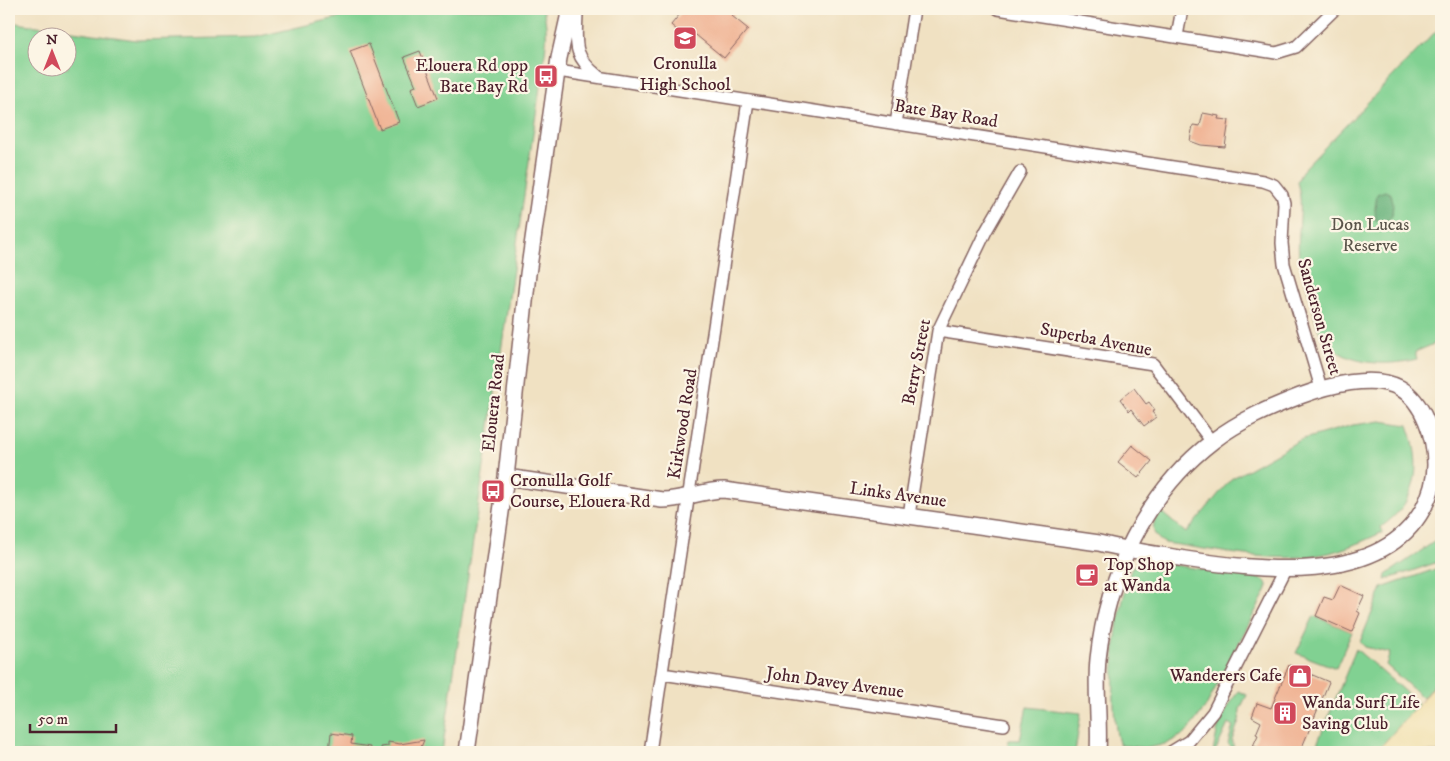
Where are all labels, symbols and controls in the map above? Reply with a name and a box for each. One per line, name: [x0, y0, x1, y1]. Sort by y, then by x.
school or university icon: Cronulla High School: [672, 25, 698, 51]
north arrow: [28, 28, 78, 78]
text: N: [46, 31, 58, 49]
place label: Cronulla High School: [639, 53, 731, 96]
place label: Elouera Rd opp Bate Bay Rd: [415, 55, 528, 98]
bus stop icon: Elouera Rd opp Bate Bay Rd: [533, 63, 559, 89]
street label: Bate Bay Road: [893, 95, 999, 133]
park label: Don Lucas Reserve: [1331, 214, 1409, 257]
street label: Sanderson Street: [1292, 256, 1346, 378]
street label: Berry Street: [898, 317, 936, 407]
street label: Superba Avenue: [1038, 318, 1154, 362]
street label: Elouera Road: [478, 353, 510, 453]
street label: Kirkwood Road: [663, 367, 703, 481]
place label: Cronulla Golf Course, Elouera Rd: [510, 470, 650, 513]
street label: Links Avenue: [848, 477, 948, 513]
bus stop icon: Cronulla Golf Course, Elouera Rd: [480, 478, 506, 504]
place label: Top Shop at Wanda: [1104, 554, 1174, 597]
cafe icon: Top Shop at Wanda: [1074, 562, 1100, 588]
street label: John Davey Avenue: [763, 662, 905, 704]
shop icon: Wanderers Cafe: [1287, 663, 1313, 689]
place label: Wanderers Cafe: [1169, 665, 1282, 687]
place label: Wanda Surf Life Saving Club: [1301, 692, 1420, 735]
building icon: Wanda Surf Life Saving Club: [1272, 700, 1298, 726]
scale bar: [30, 701, 116, 733]
text: 50 m: [38, 710, 68, 729]

